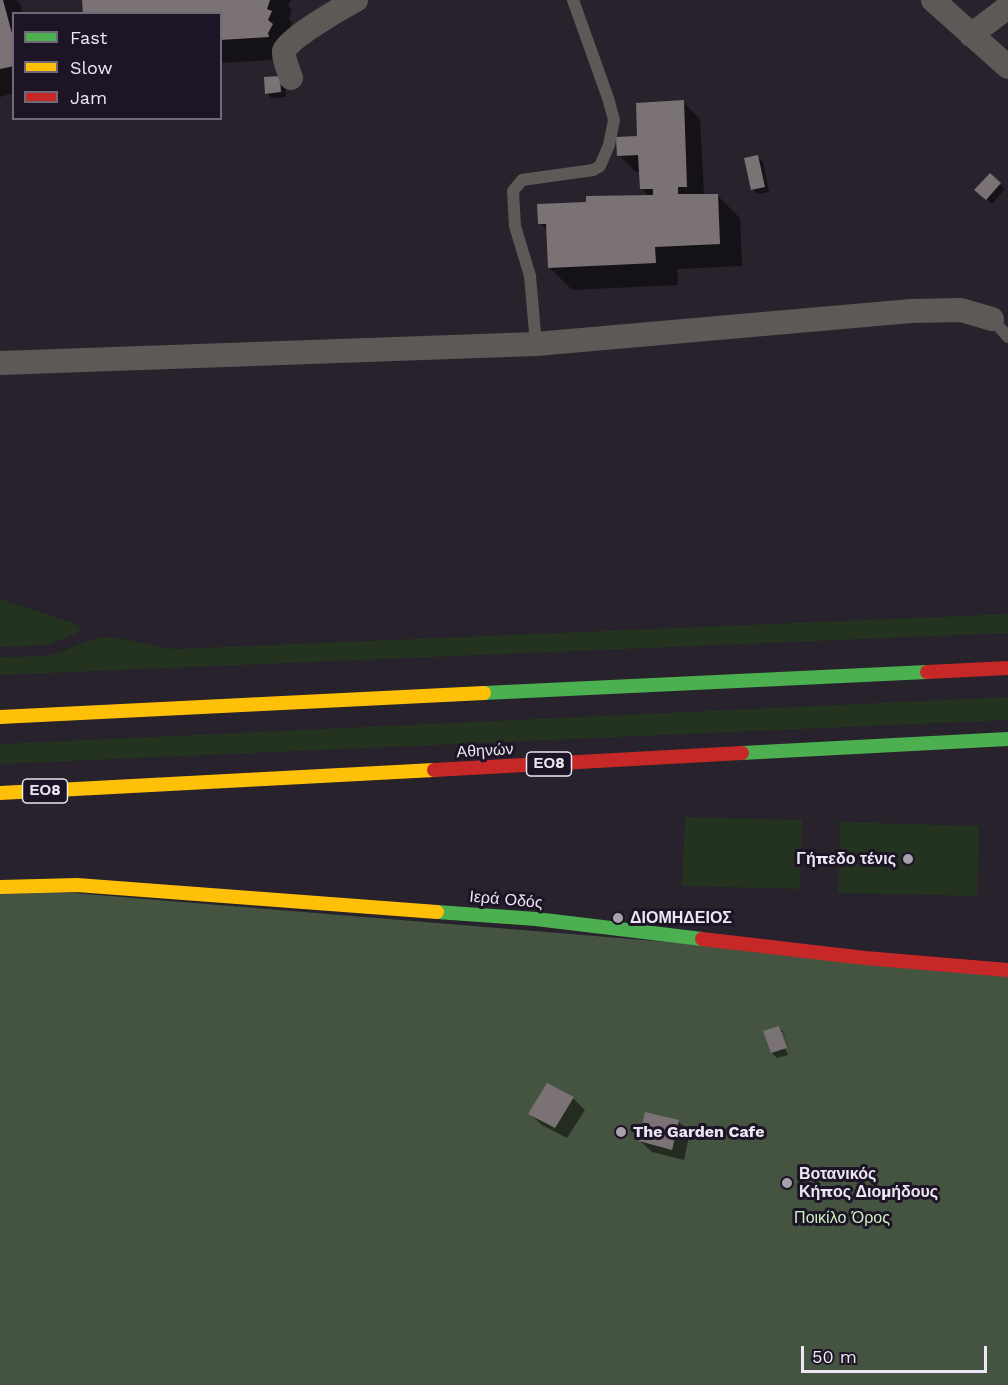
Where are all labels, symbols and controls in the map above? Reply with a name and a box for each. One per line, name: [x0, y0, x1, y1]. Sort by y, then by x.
legend: [12, 12, 222, 120]
text: Fast: [70, 27, 107, 48]
text: Slow: [70, 57, 113, 78]
text: Jam: [70, 87, 107, 108]
street label: Αθηνών: [456, 740, 514, 762]
road number: ΕΟ8: [526, 752, 572, 776]
road number: ΕΟ8: [22, 779, 68, 803]
place label: Γήπεδο τένις: [796, 849, 896, 869]
marker: Γήπεδο τένις: [901, 852, 915, 866]
street label: Ιερά Οδός: [469, 887, 543, 913]
place label: ΔΙΟΜΗΔΕΙΟΣ: [630, 908, 732, 928]
marker: ΔΙΟΜΗΔΕΙΟΣ: [611, 911, 625, 925]
place label: The Garden Cafe: [633, 1122, 764, 1142]
marker: The Garden Cafe: [614, 1125, 628, 1139]
place label: Βοτανικός Κήπος Διομήδους: [799, 1164, 938, 1202]
marker: Βοτανικός Κήπος Διομήδους: [780, 1176, 794, 1190]
park label: Ποικίλο Όρος: [794, 1208, 890, 1228]
scale bar: [804, 1334, 990, 1372]
text: 50 m: [812, 1346, 857, 1367]

